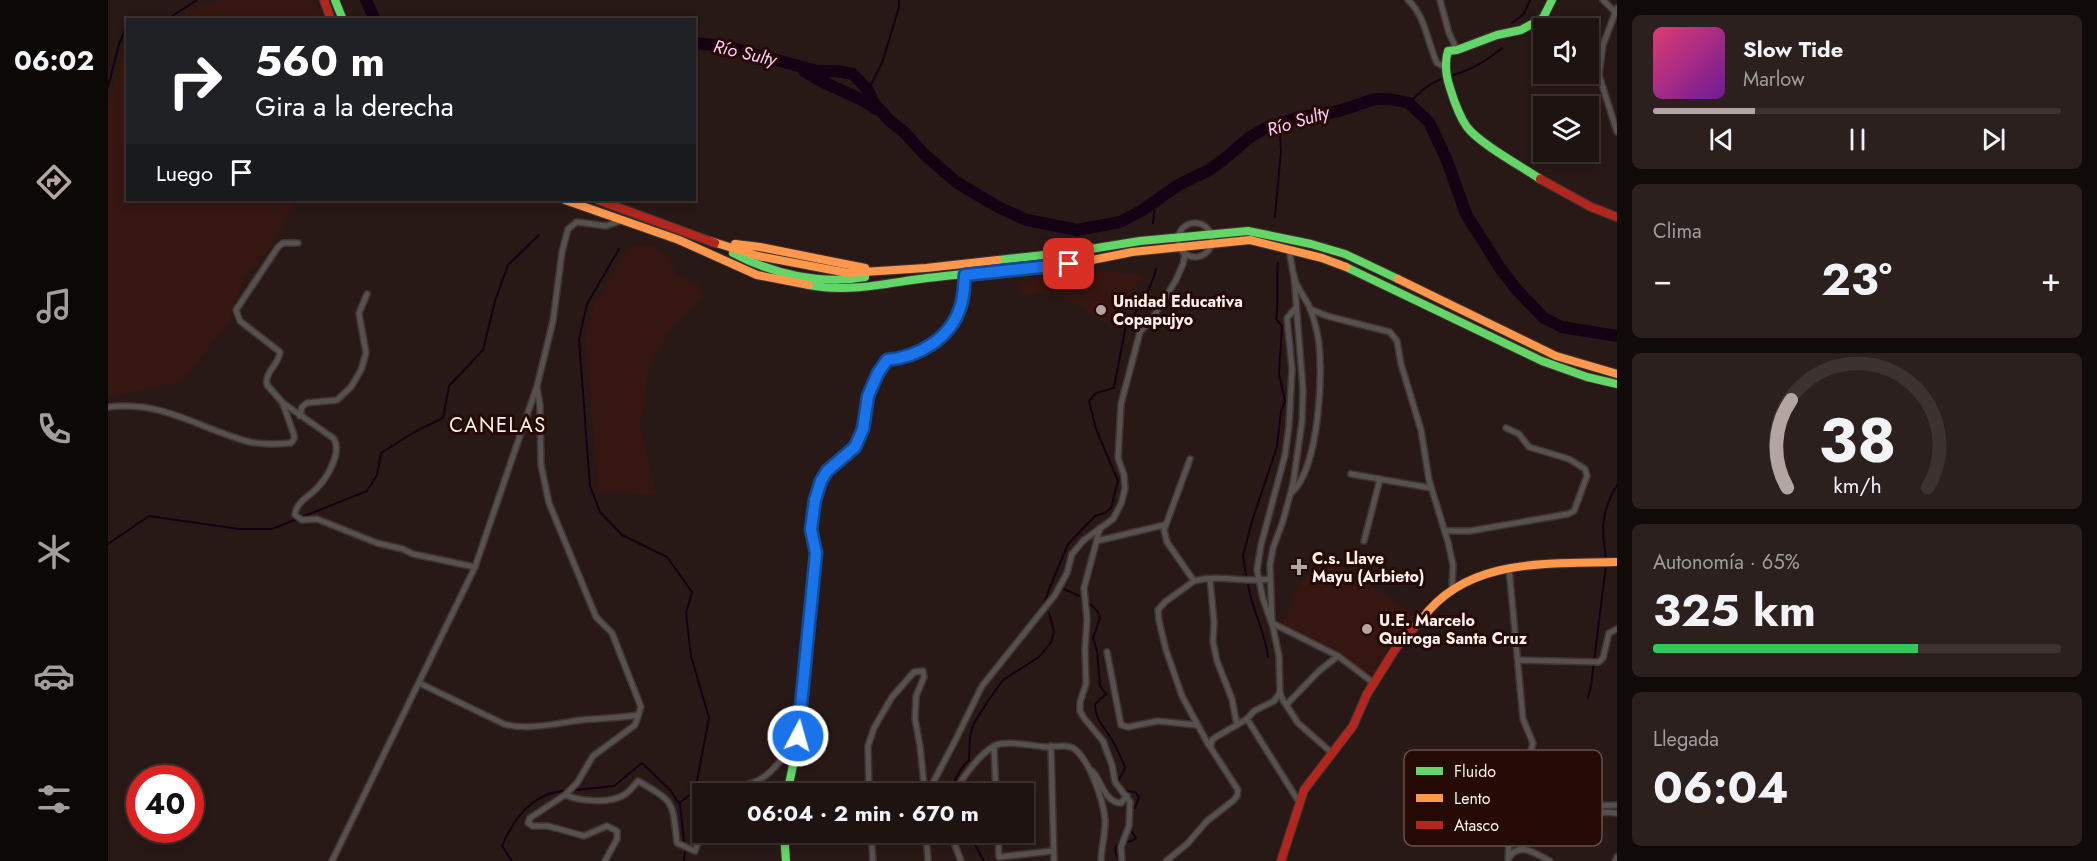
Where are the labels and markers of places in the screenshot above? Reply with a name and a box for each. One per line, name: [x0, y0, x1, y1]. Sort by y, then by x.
pin: [1043, 238, 1094, 289]
place label: Unidad Educativa Copapujyo: [1113, 290, 1243, 331]
marker: Unidad Educativa Copapujyo: [1094, 303, 1108, 317]
place label: C.s. Llave Mayu (Arbieto): [1312, 547, 1424, 588]
marker: C.s. Llave Mayu (Arbieto): [1290, 558, 1308, 576]
place label: U.E. Marcelo Quiroga Santa Cruz: [1379, 609, 1528, 650]
marker: U.E. Marcelo Quiroga Santa Cruz: [1360, 622, 1374, 636]

